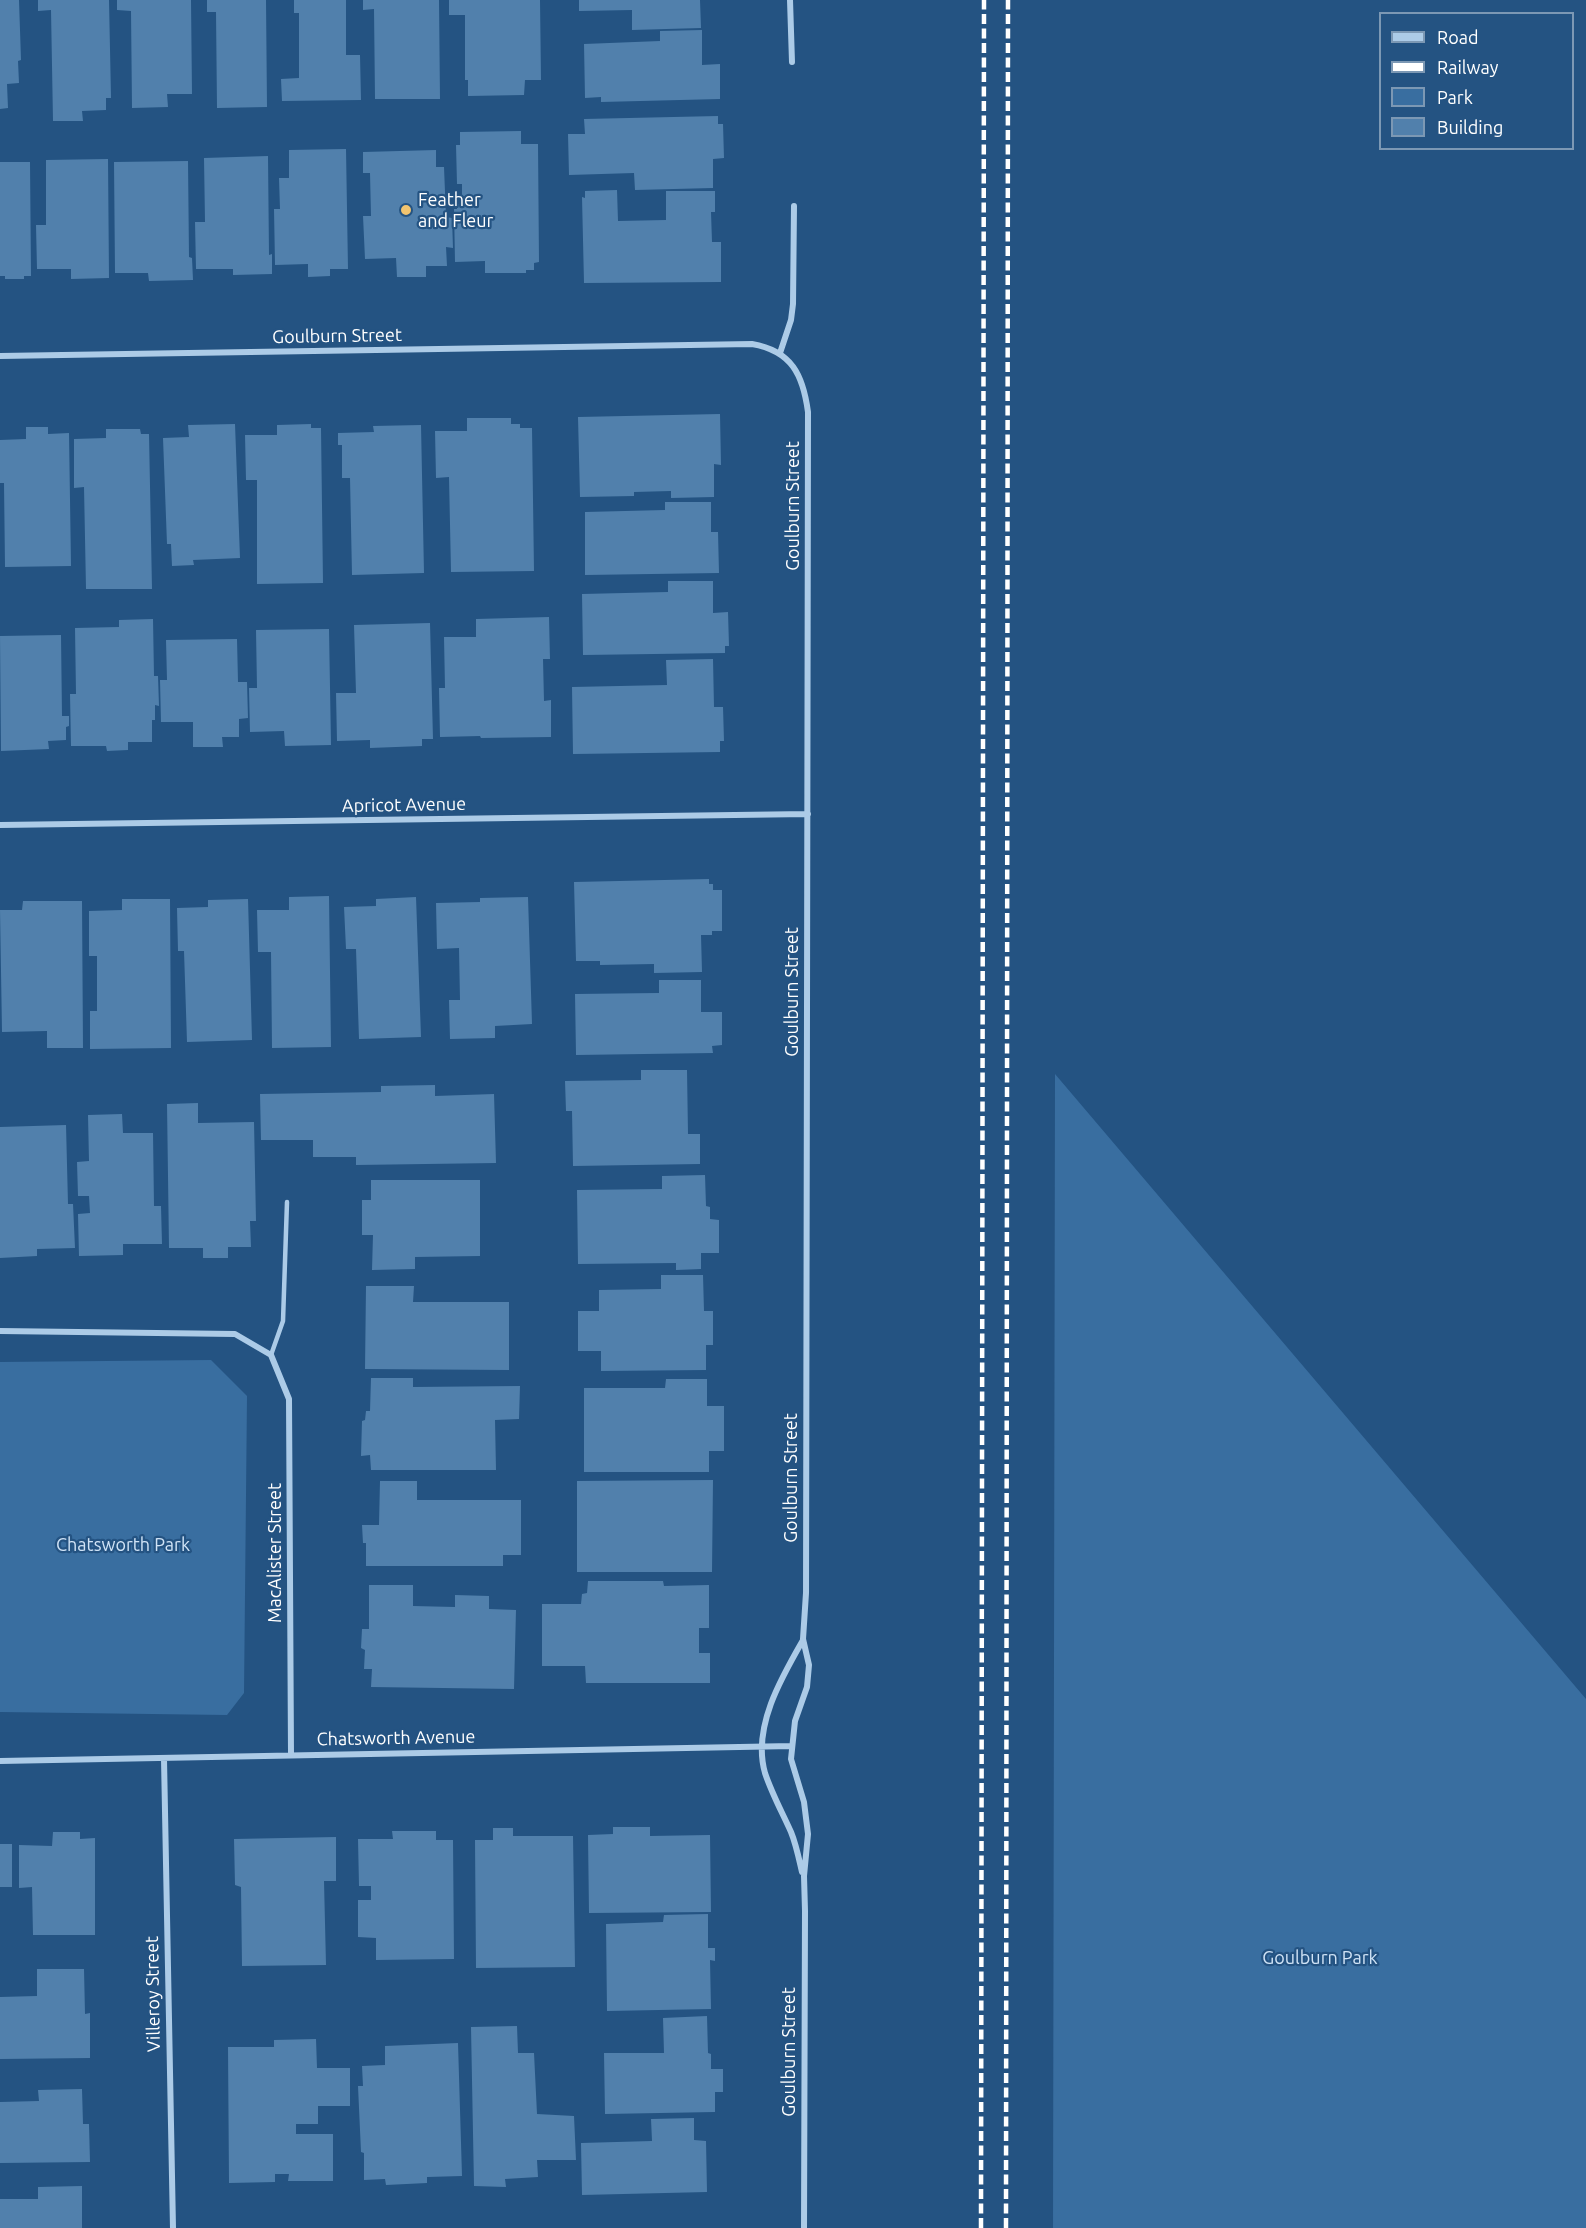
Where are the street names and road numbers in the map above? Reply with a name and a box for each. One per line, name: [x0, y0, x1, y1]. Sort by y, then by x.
street label: Goulburn Street: [272, 324, 402, 348]
street label: Goulburn Street: [782, 441, 804, 571]
street label: Apricot Avenue: [342, 793, 466, 817]
street label: Goulburn Street: [781, 927, 803, 1057]
street label: Goulburn Street: [780, 1413, 802, 1543]
street label: MacAlister Street: [264, 1483, 286, 1623]
street label: Chatsworth Avenue: [316, 1726, 476, 1750]
street label: Villeroy Street: [141, 1936, 165, 2052]
street label: Goulburn Street: [778, 1987, 800, 2117]

